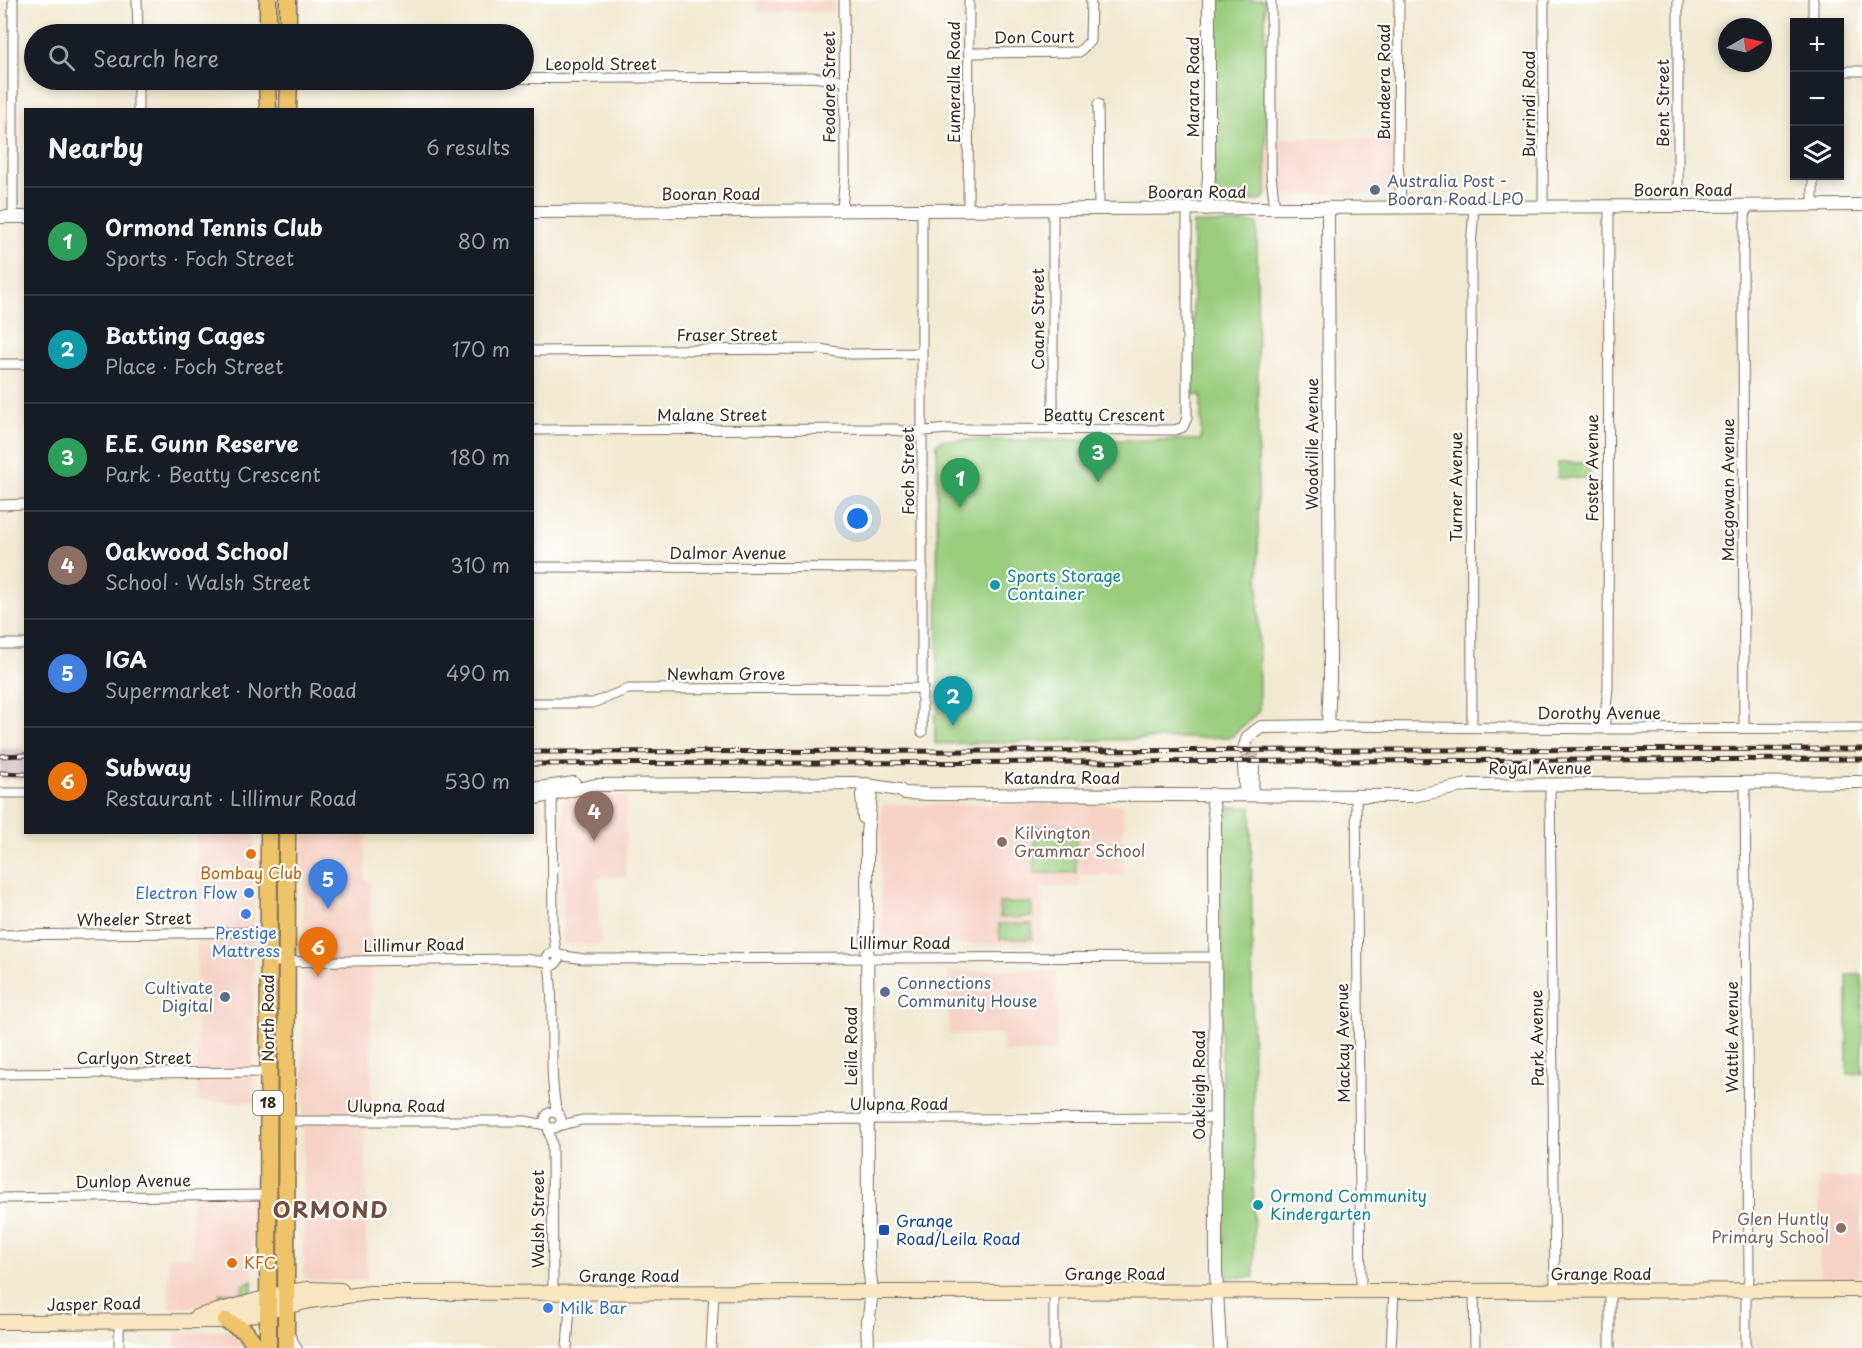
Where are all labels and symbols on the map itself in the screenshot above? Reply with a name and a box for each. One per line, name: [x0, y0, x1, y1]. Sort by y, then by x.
north arrow: [1718, 18, 1772, 72]
street label: Eumeralla Road: [941, 21, 965, 143]
street label: Don Court: [993, 23, 1075, 49]
street label: Bundeera Road: [1371, 24, 1395, 140]
street label: Feodore Street: [816, 30, 840, 143]
street label: Marara Road: [1180, 36, 1204, 137]
street label: Burrindi Road: [1516, 50, 1540, 158]
street label: Leopold Street: [545, 51, 657, 75]
street label: Bent Street: [1650, 58, 1674, 147]
place label: Australia Post - Booran Road LPO: [1387, 168, 1524, 210]
street label: Booran Road: [1633, 177, 1733, 201]
street label: Booran Road: [1147, 179, 1247, 203]
street label: Booran Road: [661, 181, 761, 205]
marker: Australia Post - Booran Road LPO: [1368, 183, 1382, 197]
street label: Coane Street: [1025, 267, 1049, 370]
street label: Fraser Street: [677, 322, 778, 346]
street label: Woodville Avenue: [1299, 377, 1323, 510]
street label: Malane Street: [657, 402, 768, 426]
street label: Beatty Crescent: [1043, 402, 1165, 426]
street label: Foster Avenue: [1579, 414, 1603, 522]
street label: Macgowan Avenue: [1715, 418, 1739, 562]
street label: Foch Street: [895, 427, 919, 515]
pin: 3: [1078, 432, 1118, 482]
street label: Turner Avenue: [1443, 432, 1467, 542]
pin: 1: [940, 458, 980, 508]
your location: [843, 504, 872, 533]
street label: Dalmor Avenue: [669, 540, 787, 564]
place label: Sports Storage Container: [1007, 563, 1121, 605]
marker: Sports Storage Container: [988, 578, 1002, 592]
street label: Newham Grove: [667, 661, 785, 685]
pin: 2: [934, 676, 972, 726]
street label: Dorothy Avenue: [1537, 700, 1661, 724]
street label: Royal Avenue: [1488, 755, 1592, 779]
street label: Katandra Road: [1004, 765, 1120, 789]
pin: 4: [574, 792, 614, 841]
place label: Kilvington Grammar School: [1014, 820, 1145, 862]
marker: Kilvington Grammar School: [995, 835, 1009, 849]
marker: Bombay Club: [244, 847, 258, 861]
place label: Bombay Club: [200, 860, 302, 884]
pin: 5: [308, 860, 348, 909]
place label: Electron Flow: [135, 880, 238, 904]
marker: Electron Flow: [242, 886, 256, 900]
street label: Wheeler Street: [76, 905, 192, 931]
marker: Prestige Mattress: [239, 907, 253, 921]
place label: Prestige Mattress: [212, 920, 280, 962]
pin: 6: [298, 928, 338, 977]
street label: Lillimur Road: [849, 930, 951, 954]
street label: Lillimur Road: [363, 931, 465, 957]
place label: Connections Community House: [897, 970, 1038, 1012]
street label: North Road: [255, 974, 279, 1062]
place label: Cultivate Digital: [144, 975, 213, 1017]
street label: Wattle Avenue: [1719, 981, 1743, 1093]
street label: Mackay Avenue: [1329, 983, 1355, 1103]
marker: Connections Community House: [878, 985, 892, 999]
street label: Park Avenue: [1523, 989, 1549, 1086]
marker: Cultivate Digital: [218, 990, 232, 1004]
street label: Leila Road: [838, 1006, 862, 1086]
street label: Oakleigh Road: [1186, 1030, 1210, 1140]
street label: Carlyon Street: [77, 1045, 192, 1069]
road number: 18: [253, 1091, 283, 1115]
street label: Ulupna Road: [850, 1091, 948, 1115]
street label: Ulupna Road: [347, 1093, 445, 1117]
street label: Dunlop Avenue: [75, 1167, 191, 1193]
street label: Walsh Street: [525, 1169, 549, 1268]
place label: Ormond Community Kindergarten: [1270, 1183, 1427, 1225]
district label: ORMOND: [273, 1192, 389, 1225]
marker: Ormond Community Kindergarten: [1251, 1198, 1265, 1212]
place label: Glen Huntly Primary School: [1711, 1206, 1829, 1248]
place label: Grange Road/Leila Road: [896, 1208, 1021, 1250]
marker: Glen Huntly Primary School: [1834, 1221, 1848, 1235]
marker: Grange Road/Leila Road: [877, 1223, 891, 1237]
place label: KFC: [244, 1250, 276, 1274]
marker: KFC: [225, 1256, 239, 1270]
street label: Grange Road: [1064, 1261, 1166, 1285]
street label: Grange Road: [1550, 1261, 1652, 1285]
street label: Grange Road: [578, 1263, 680, 1287]
street label: Jasper Road: [47, 1290, 141, 1316]
place label: Milk Bar: [560, 1295, 627, 1319]
marker: Milk Bar: [541, 1301, 555, 1315]

